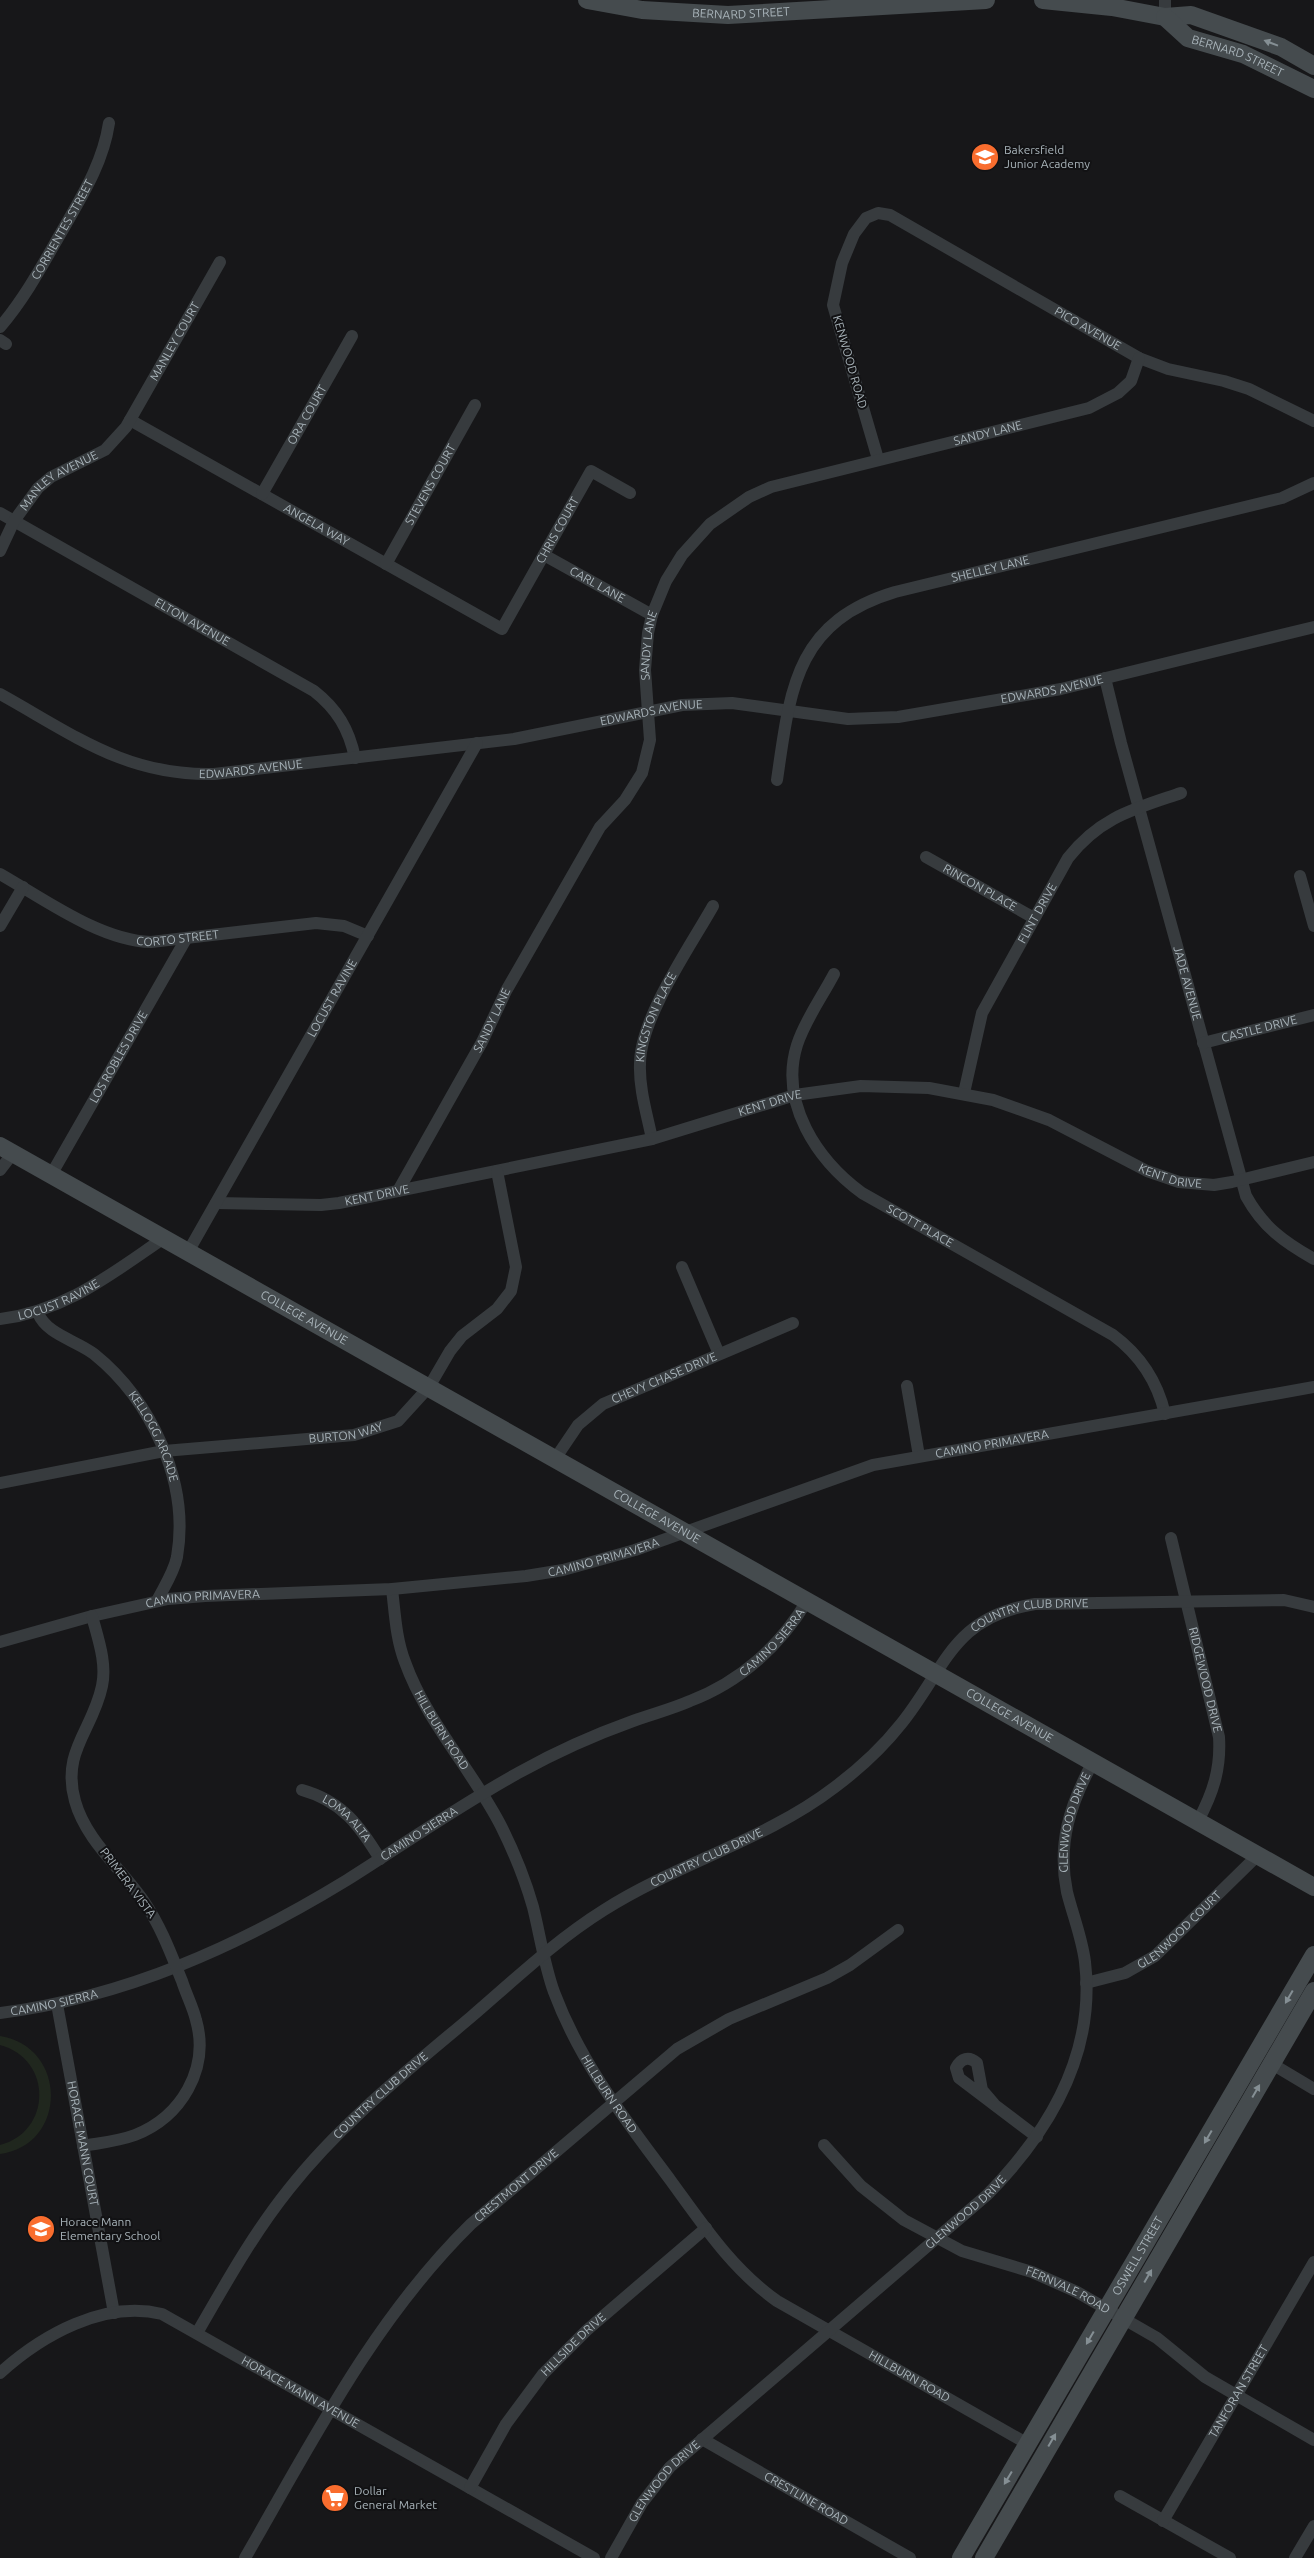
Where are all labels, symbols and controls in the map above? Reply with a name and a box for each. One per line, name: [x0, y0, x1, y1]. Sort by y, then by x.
street label: BERNARD STREET: [692, 4, 790, 21]
street label: BERNARD STREET: [1190, 32, 1286, 79]
one-way arrow: [1263, 39, 1278, 47]
school or university icon: Bakersfield Junior Academy: [970, 142, 1000, 172]
place label: Bakersfield Junior Academy: [1004, 143, 1090, 170]
street label: CORRIENTES STREET: [28, 177, 96, 282]
street label: MANLEY COURT: [147, 299, 202, 383]
street label: PICO AVENUE: [1052, 304, 1124, 352]
street label: KENWOOD ROAD: [831, 314, 870, 410]
street label: ORA COURT: [284, 382, 329, 447]
street label: SANDY LANE: [952, 418, 1024, 447]
street label: STEVENS COURT: [402, 441, 458, 527]
street label: MANLEY AVENUE: [17, 448, 100, 513]
street label: CHRIS COURT: [533, 494, 581, 566]
street label: ANGELA WAY: [282, 501, 352, 548]
street label: SHELLEY LANE: [950, 553, 1031, 584]
street label: CARL LANE: [568, 564, 628, 605]
street label: ELTON AVENUE: [153, 595, 232, 648]
street label: SANDY LANE: [638, 608, 659, 681]
street label: EDWARDS AVENUE: [1000, 672, 1104, 705]
street label: EDWARDS AVENUE: [599, 697, 703, 727]
street label: EDWARDS AVENUE: [199, 757, 303, 780]
street label: RINCON PLACE: [941, 861, 1020, 913]
street label: FLINT DRIVE: [1015, 880, 1059, 945]
street label: CORTO STREET: [135, 927, 220, 948]
street label: JADE AVENUE: [1171, 944, 1204, 1022]
street label: LOCUST RAVINE: [305, 956, 359, 1039]
street label: KINGSTON PLACE: [633, 969, 679, 1063]
street label: SANDY LANE: [470, 985, 513, 1055]
street label: LOS ROBLES DRIVE: [87, 1008, 150, 1105]
street label: CASTLE DRIVE: [1220, 1012, 1299, 1044]
street label: KENT DRIVE: [737, 1087, 803, 1118]
street label: KENT DRIVE: [1137, 1161, 1203, 1190]
street label: KENT DRIVE: [344, 1182, 411, 1208]
street label: SCOTT PLACE: [885, 1201, 956, 1249]
street label: LOCUST RAVINE: [17, 1276, 102, 1322]
street label: COLLEGE AVENUE: [258, 1287, 350, 1347]
street label: CHEVY CHASE DRIVE: [609, 1349, 719, 1406]
street label: KELLOGG ARCADE: [126, 1388, 181, 1483]
street label: BURTON WAY: [308, 1419, 384, 1445]
street label: CAMINO PRIMAVERA: [934, 1427, 1050, 1460]
street label: COLLEGE AVENUE: [611, 1486, 703, 1546]
street label: CAMINO PRIMAVERA: [547, 1535, 661, 1578]
street label: CAMINO PRIMAVERA: [144, 1587, 260, 1610]
street label: COUNTRY CLUB DRIVE: [968, 1596, 1089, 1634]
street label: CAMINO SIERRA: [736, 1606, 807, 1679]
street label: RIDGEWOOD DRIVE: [1187, 1626, 1225, 1734]
street label: COLLEGE AVENUE: [964, 1685, 1056, 1745]
street label: HILLBURN ROAD: [412, 1688, 472, 1772]
street label: GLENWOOD DRIVE: [1057, 1770, 1093, 1873]
street label: LOMA ALTA: [320, 1792, 374, 1844]
street label: CAMINO SIERRA: [378, 1804, 460, 1863]
street label: COUNTRY CLUB DRIVE: [648, 1825, 765, 1889]
street label: PRIMERA VISTA: [98, 1845, 159, 1920]
street label: GLENWOOD COURT: [1135, 1888, 1224, 1971]
street label: CAMINO SIERRA: [9, 1987, 99, 2018]
one-way arrow: [1285, 1990, 1294, 2003]
street label: COUNTRY CLUB DRIVE: [330, 2049, 430, 2141]
street label: HILLBURN ROAD: [579, 2052, 640, 2136]
street label: HORACE MANN COURT: [65, 2080, 101, 2208]
one-way arrow: [1252, 2084, 1261, 2097]
one-way arrow: [1203, 2131, 1212, 2144]
street label: CRESTMONT DRIVE: [471, 2146, 561, 2224]
street label: GLENWOOD DRIVE: [922, 2172, 1008, 2251]
school or university icon: Horace Mann Elementary School: [26, 2214, 56, 2244]
street label: OSWELL STREET: [1109, 2214, 1166, 2297]
place label: Horace Mann Elementary School: [60, 2215, 160, 2242]
street label: FERNVALE ROAD: [1024, 2264, 1113, 2316]
one-way arrow: [1144, 2269, 1152, 2284]
street label: HILLSIDE DRIVE: [538, 2310, 608, 2378]
one-way arrow: [1086, 2331, 1095, 2345]
street label: TANFORAN STREET: [1206, 2342, 1270, 2440]
street label: HILLBURN ROAD: [867, 2348, 953, 2404]
street label: HORACE MANN AVENUE: [239, 2353, 362, 2430]
one-way arrow: [1048, 2434, 1057, 2447]
street label: GLENWOOD DRIVE: [626, 2437, 702, 2524]
street label: CRESTLINE ROAD: [762, 2469, 851, 2527]
one-way arrow: [1004, 2472, 1013, 2485]
supermarket icon: Dollar General Market: [320, 2483, 350, 2513]
place label: Dollar General Market: [354, 2484, 437, 2511]

